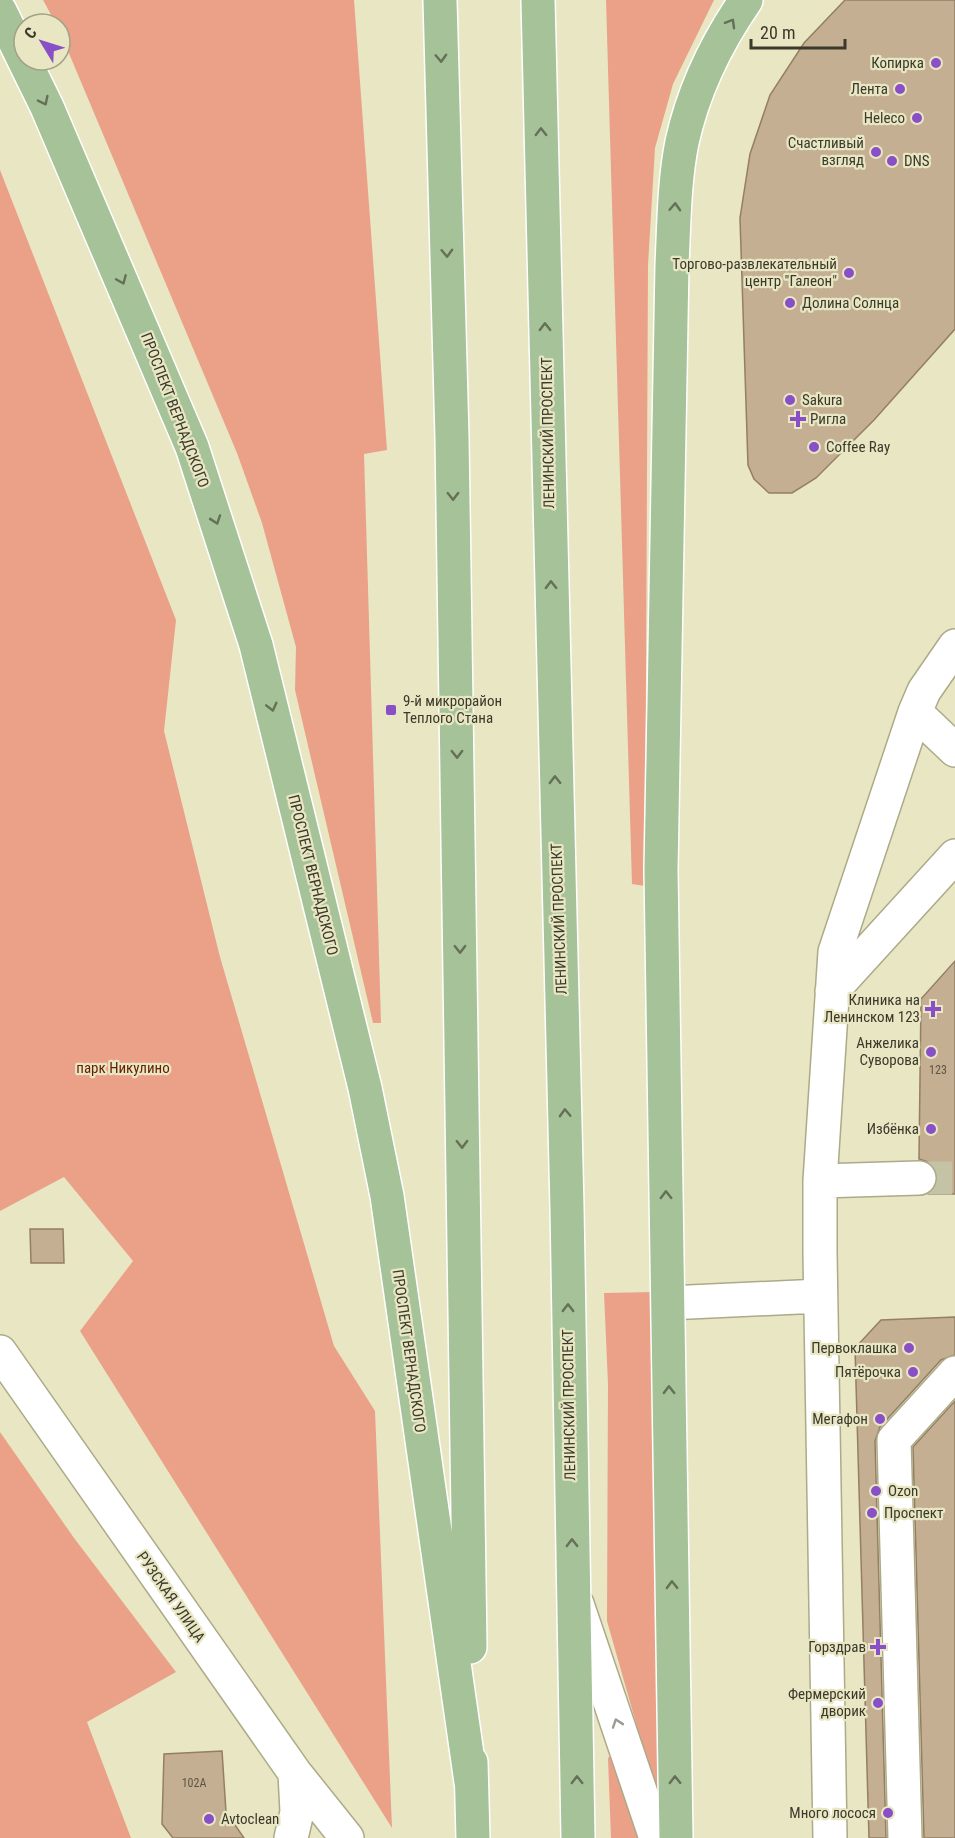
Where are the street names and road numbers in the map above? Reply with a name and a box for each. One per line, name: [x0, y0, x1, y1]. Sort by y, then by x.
street label: ПРОСПЕКТ ВЕРНАДСКОГО: [137, 330, 213, 490]
street label: ЛЕНИНСКИЙ ПРОСПЕКТ: [538, 357, 558, 509]
street label: ПРОСПЕКТ ВЕРНАДСКОГО: [284, 793, 342, 957]
street label: ЛЕНИНСКИЙ ПРОСПЕКТ: [547, 843, 571, 995]
street label: ПРОСПЕКТ ВЕРНАДСКОГО: [389, 1268, 429, 1434]
street label: ЛЕНИНСКИЙ ПРОСПЕКТ: [559, 1329, 579, 1481]
street label: РУЗСКАЯ УЛИЦА: [133, 1548, 209, 1646]

